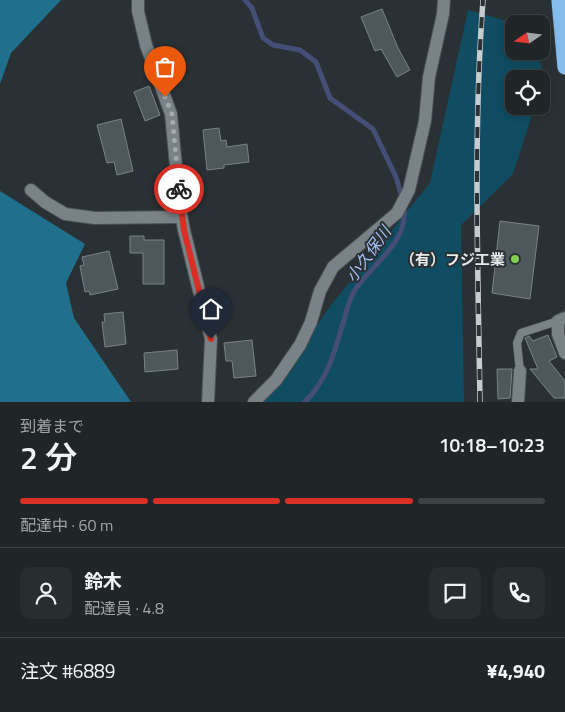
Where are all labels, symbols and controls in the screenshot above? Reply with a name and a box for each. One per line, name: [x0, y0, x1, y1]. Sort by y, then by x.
north arrow: [505, 15, 550, 60]
map controls: [505, 15, 550, 115]
pin: [144, 46, 186, 97]
icon: bag: [151, 53, 179, 81]
button: locate: [505, 70, 550, 115]
courier: [154, 164, 204, 214]
icon: bike: [165, 175, 193, 203]
water label: 小久保川: [339, 219, 398, 287]
place label: （有）フジ工業: [400, 248, 505, 271]
marker: （有）フジ工業: [509, 253, 521, 265]
pin: [190, 288, 232, 339]
icon: home: [197, 295, 225, 323]
text: 到着まで: [20, 414, 84, 438]
text: 10:18–10:23: [439, 430, 545, 459]
text: 2 分: [20, 433, 77, 481]
text: 配達中 · 60 m: [20, 513, 113, 537]
text: 鈴木: [84, 566, 122, 595]
button: person: [20, 567, 72, 619]
button: chat: [429, 567, 481, 619]
button: phone: [493, 567, 545, 619]
text: 配達員 · 4.8: [84, 596, 164, 620]
text: 注文 #6889: [20, 656, 115, 685]
text: ¥4,940: [487, 656, 545, 685]

